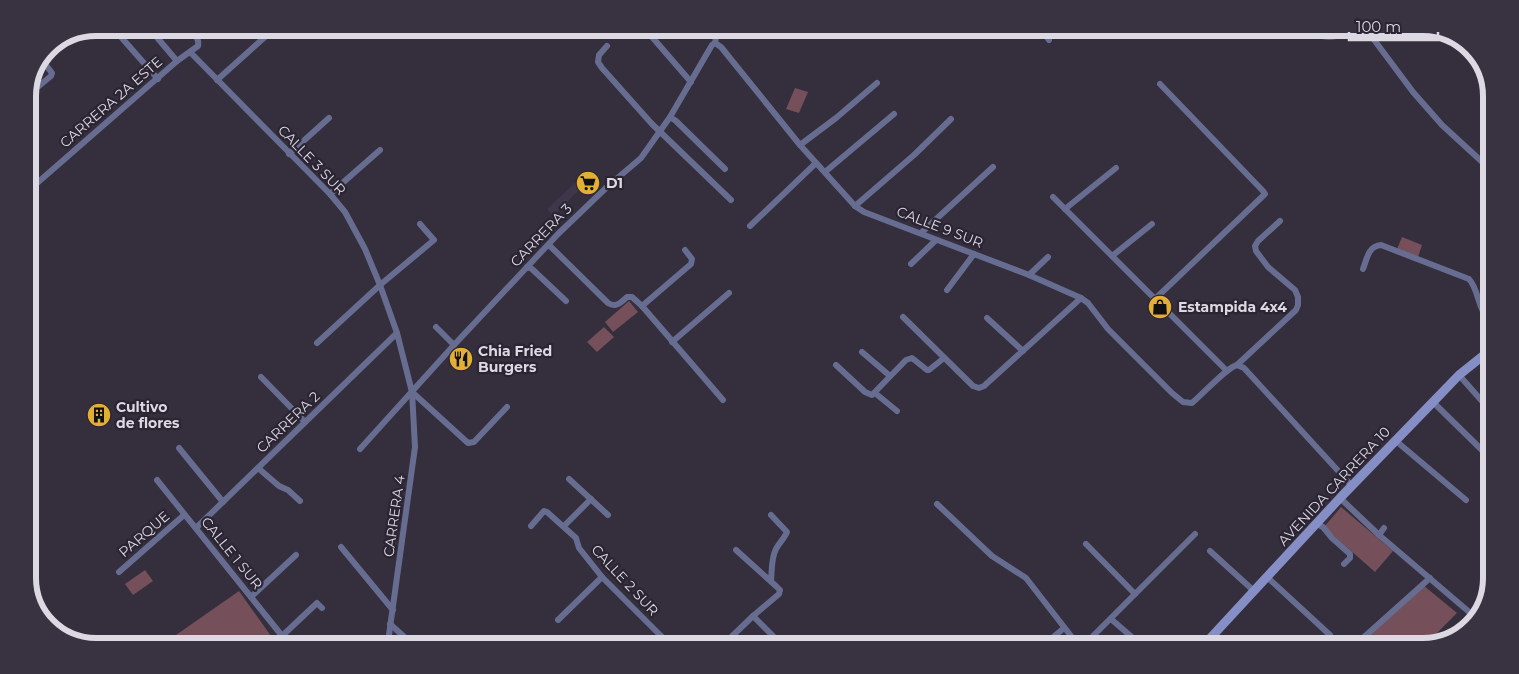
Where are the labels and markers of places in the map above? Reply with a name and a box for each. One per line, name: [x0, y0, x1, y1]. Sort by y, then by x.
supermarket icon: D1: [575, 170, 601, 196]
place label: D1: [606, 174, 623, 192]
shop icon: Estampida 4x4: [1147, 294, 1173, 320]
place label: Estampida 4x4: [1178, 298, 1287, 316]
place label: Chia Fried Burgers: [478, 342, 552, 376]
restaurant icon: Chia Fried Burgers: [448, 346, 474, 372]
place label: Cultivo de flores: [116, 398, 180, 432]
building icon: Cultivo de flores: [86, 402, 112, 428]

